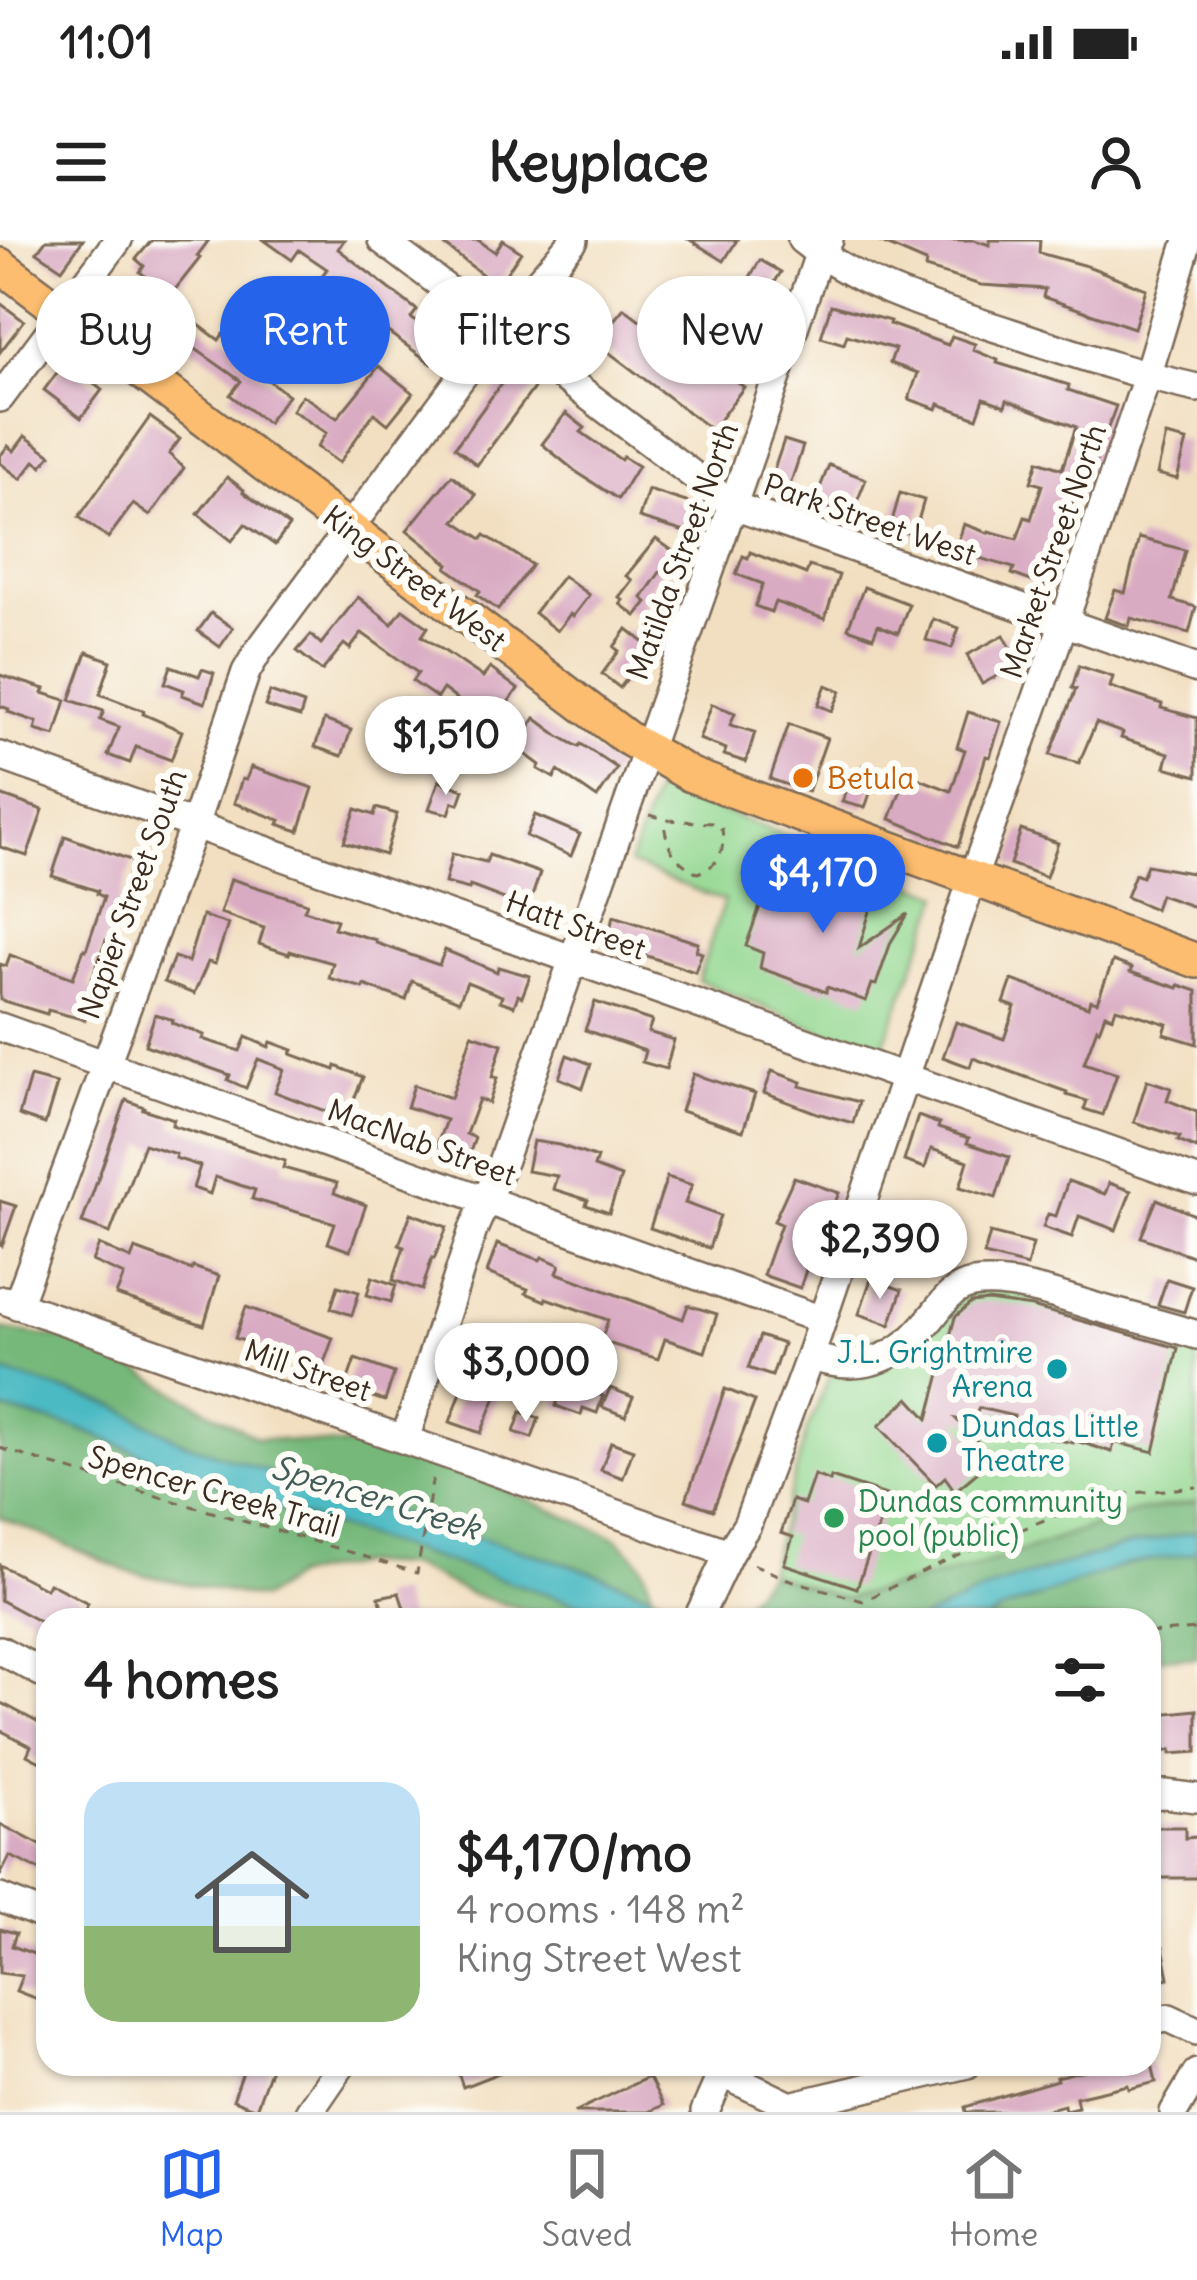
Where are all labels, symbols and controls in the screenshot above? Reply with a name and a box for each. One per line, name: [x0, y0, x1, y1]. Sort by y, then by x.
text: 11:01: [60, 14, 153, 70]
text: Keyplace: [488, 128, 709, 196]
icon: menu: [48, 129, 114, 195]
icon: person: [1083, 129, 1149, 195]
chip: Buy: [36, 276, 196, 384]
chip: Rent: [220, 276, 390, 384]
chip: Filters: [414, 276, 613, 384]
chip: New: [637, 276, 806, 384]
street label: Matilda Street North: [618, 417, 746, 685]
street label: Market Street North: [992, 419, 1114, 683]
street label: Park Street West: [759, 465, 981, 573]
street label: King Street West: [316, 497, 514, 659]
pin: $1,510: [348, 696, 544, 798]
text: $1,510: [392, 710, 500, 759]
place label: Betula: [827, 759, 914, 797]
street label: Napier Street South: [69, 764, 195, 1024]
marker: Betula: [790, 765, 816, 791]
pin: $4,170: [725, 834, 921, 936]
text: $4,170: [767, 848, 879, 897]
street label: Hatt Street: [501, 882, 651, 968]
street label: MacNab Street: [323, 1090, 521, 1194]
pin: $2,390: [782, 1200, 978, 1302]
text: $2,390: [819, 1214, 941, 1263]
pin: $3,000: [428, 1323, 624, 1425]
street label: Mill Street: [240, 1331, 376, 1409]
place label: J.L. Grightmire Arena: [837, 1333, 1033, 1405]
text: $3,000: [462, 1337, 590, 1386]
marker: J.L. Grightmire Arena: [1044, 1356, 1070, 1382]
place label: Dundas Little Theatre: [961, 1407, 1139, 1479]
marker: Dundas Little Theatre: [924, 1430, 950, 1456]
street label: Spencer Creek Trail: [84, 1437, 344, 1545]
water label: Spencer Creek: [267, 1445, 487, 1549]
place label: Dundas community pool (public): [858, 1482, 1123, 1554]
marker: Dundas community pool (public): [821, 1505, 847, 1531]
icon: filters: [1047, 1647, 1113, 1713]
text: 4 homes: [84, 1648, 279, 1712]
text: $4,170/mo: [456, 1821, 692, 1885]
icon: home: [180, 1830, 324, 1974]
text: 4 rooms · 148 m²: [456, 1885, 745, 1934]
text: King Street West: [456, 1934, 742, 1983]
tab: Map: [159, 2141, 225, 2255]
tab: Saved: [542, 2141, 632, 2255]
tab: Home: [949, 2141, 1038, 2255]

